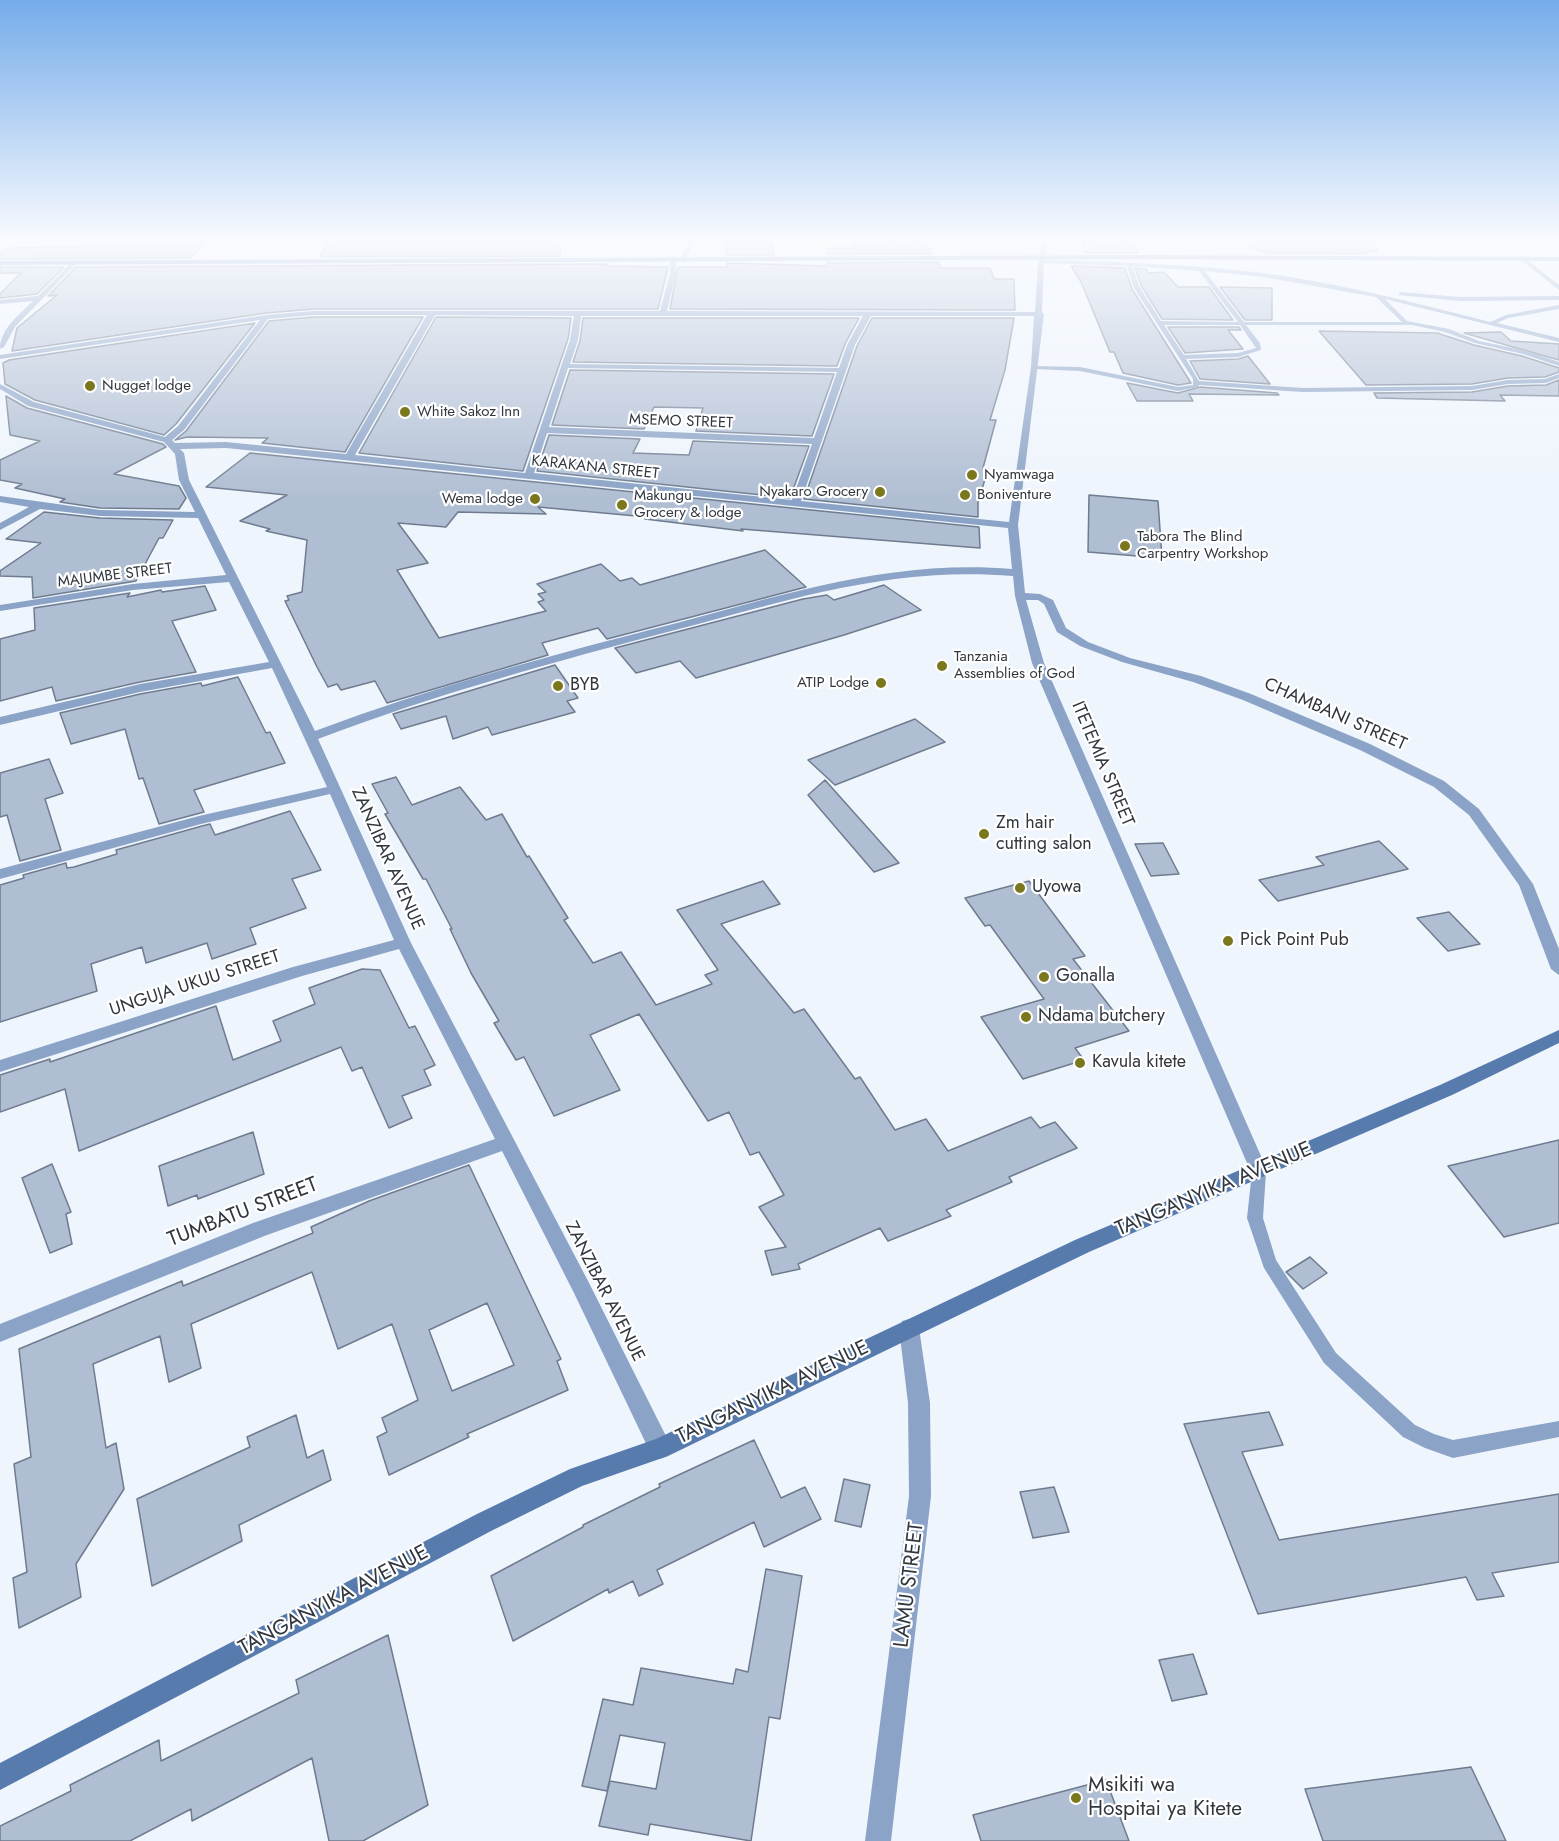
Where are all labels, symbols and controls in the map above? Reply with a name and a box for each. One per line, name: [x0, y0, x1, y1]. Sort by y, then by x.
place label: Nugget lodge: [102, 377, 191, 395]
marker: Nugget lodge: [83, 379, 97, 393]
place label: White Sakoz Inn: [417, 403, 520, 421]
marker: White Sakoz Inn: [398, 405, 412, 419]
street label: MSEMO STREET: [629, 411, 733, 433]
street label: KARAKANA STREET: [530, 452, 660, 484]
place label: Nyamwaga: [984, 466, 1054, 484]
marker: Nyamwaga: [965, 468, 979, 482]
place label: Nyakaro Grocery: [759, 483, 868, 501]
marker: Nyakaro Grocery: [873, 485, 887, 499]
place label: Boniventure: [977, 486, 1051, 504]
place label: Makungu Grocery & lodge: [634, 487, 741, 522]
marker: Boniventure: [958, 488, 972, 502]
place label: Wema lodge: [442, 490, 523, 508]
marker: Wema lodge: [528, 492, 542, 506]
marker: Makungu Grocery & lodge: [615, 498, 629, 512]
place label: Tabora The Blind Carpentry Workshop: [1137, 528, 1268, 563]
marker: Tabora The Blind Carpentry Workshop: [1118, 539, 1132, 553]
street label: MAJUMBE STREET: [57, 560, 173, 592]
place label: Tanzania Assemblies of God: [954, 648, 1075, 683]
marker: Tanzania Assemblies of God: [935, 659, 949, 673]
place label: ATIP Lodge: [797, 674, 869, 692]
street label: CHAMBANI STREET: [1260, 674, 1410, 756]
place label: BYB: [570, 675, 600, 697]
marker: ATIP Lodge: [874, 676, 888, 690]
marker: BYB: [551, 679, 565, 693]
street label: ITETEMIA STREET: [1066, 698, 1138, 830]
street label: ZANZIBAR AVENUE: [346, 784, 428, 934]
place label: Zm hair cutting salon: [996, 813, 1092, 856]
marker: Zm hair cutting salon: [977, 827, 991, 841]
place label: Uyowa: [1032, 877, 1081, 899]
marker: Uyowa: [1013, 881, 1027, 895]
place label: Pick Point Pub: [1240, 930, 1349, 952]
marker: Pick Point Pub: [1221, 934, 1235, 948]
street label: UNGUJA UKUU STREET: [107, 946, 283, 1022]
place label: Gonalla: [1056, 966, 1115, 988]
marker: Gonalla: [1037, 970, 1051, 984]
place label: Ndama butchery: [1038, 1006, 1165, 1028]
marker: Ndama butchery: [1019, 1010, 1033, 1024]
place label: Kavula kitete: [1092, 1052, 1186, 1074]
marker: Kavula kitete: [1073, 1056, 1087, 1070]
street label: TANGANYIKA AVENUE: [1112, 1137, 1316, 1243]
street label: TUMBATU STREET: [164, 1173, 322, 1253]
street label: ZANZIBAR AVENUE: [559, 1219, 649, 1365]
street label: TANGANYIKA AVENUE: [673, 1335, 873, 1451]
street label: LAMU STREET: [890, 1521, 930, 1649]
street label: TANGANYIKA AVENUE: [235, 1540, 433, 1662]
place label: Msikiti wa Hospitai ya Kitete: [1088, 1773, 1242, 1823]
marker: Msikiti wa Hospitai ya Kitete: [1069, 1791, 1083, 1805]

